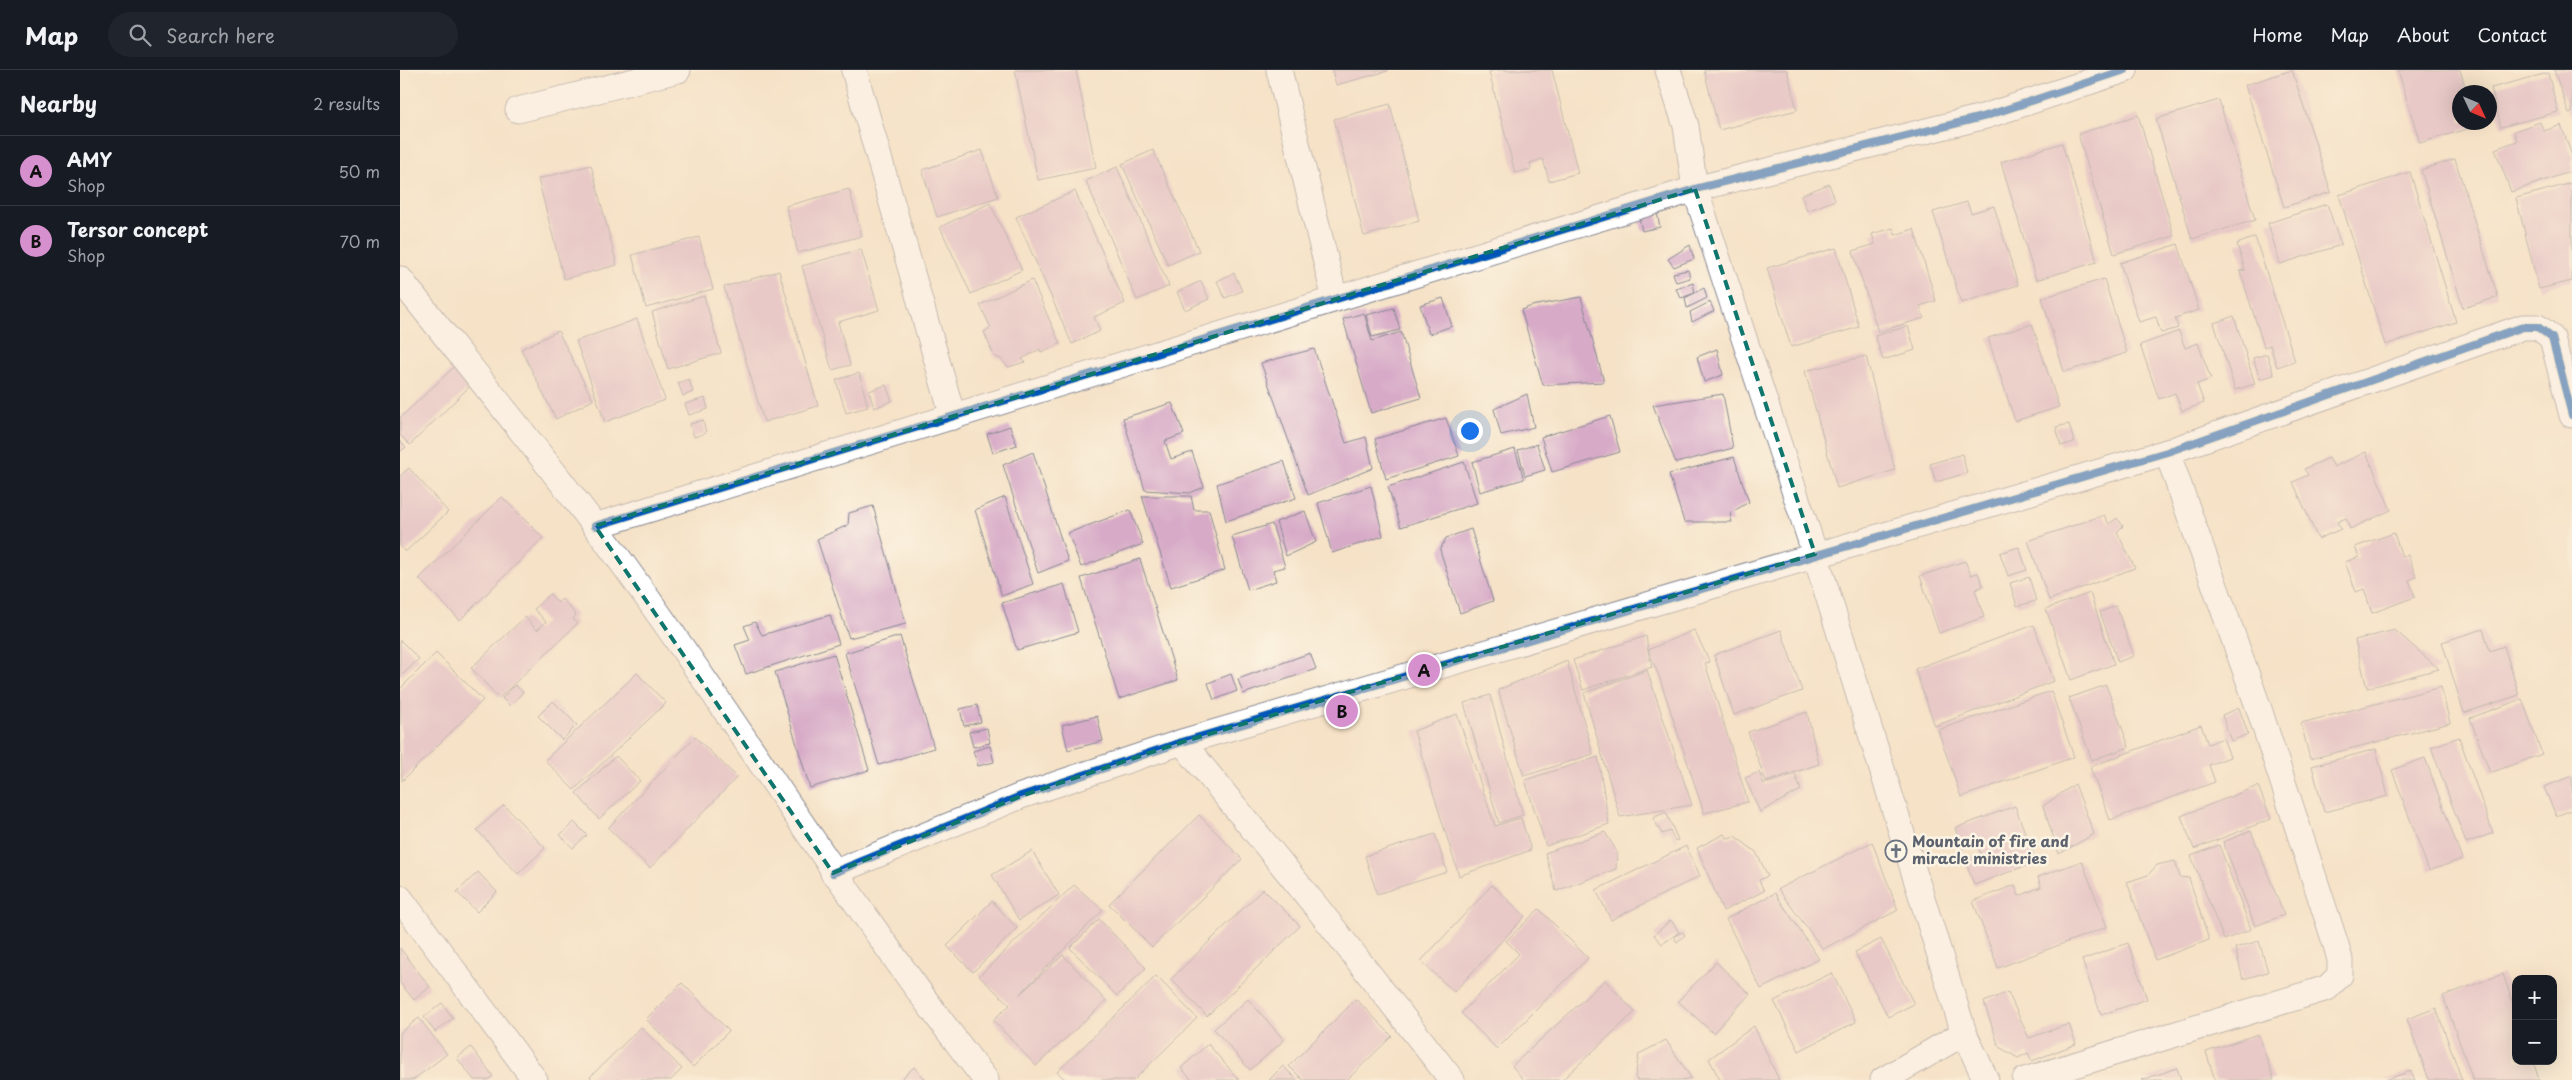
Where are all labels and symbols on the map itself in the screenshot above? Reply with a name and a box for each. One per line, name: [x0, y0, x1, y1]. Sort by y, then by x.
north arrow: [2452, 85, 2497, 130]
your location: [1457, 418, 1483, 444]
pin: A: [1408, 651, 1440, 689]
pin: B: [1326, 692, 1358, 730]
place label: Mountain of fire and miracle ministries: [1912, 829, 2069, 869]
church icon: Mountain of fire and miracle ministries: [1884, 839, 1908, 863]

